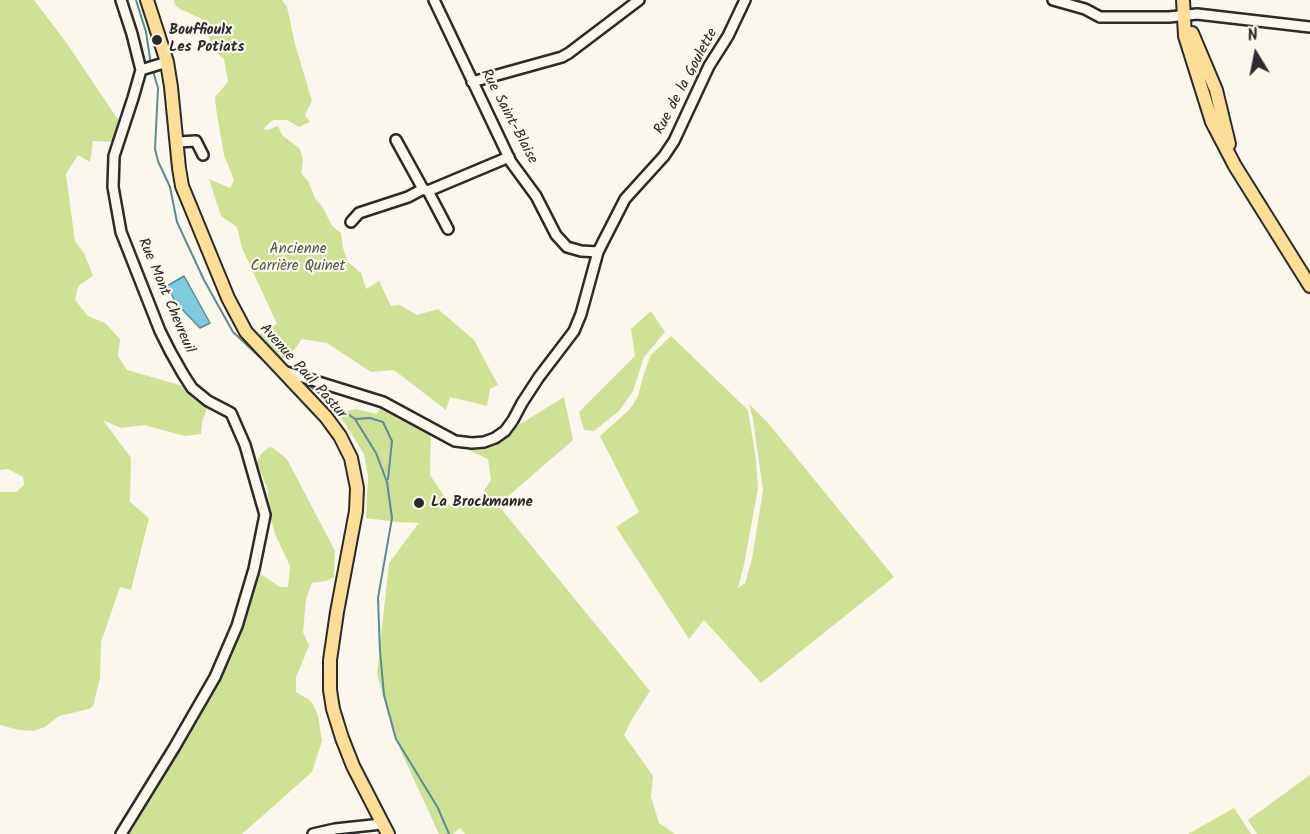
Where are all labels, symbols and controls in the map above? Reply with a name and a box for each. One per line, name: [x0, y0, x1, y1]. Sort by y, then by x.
place label: Bouffioulx Les Potiats: [169, 22, 244, 57]
text: N: [1246, 23, 1260, 49]
north arrow: [1226, 24, 1286, 84]
street label: Rue de la Goulette: [651, 26, 723, 138]
marker: Bouffioulx Les Potiats: [150, 33, 164, 47]
street label: Rue Saint-Blaise: [475, 66, 541, 168]
street label: Rue Mont Chevreuil: [133, 236, 197, 356]
park label: Ancienne Carrière Quinet: [251, 241, 345, 276]
street label: Avenue Paul Pastur: [255, 321, 349, 423]
place label: La Brockmanne: [431, 494, 533, 512]
marker: La Brockmanne: [412, 496, 426, 510]

